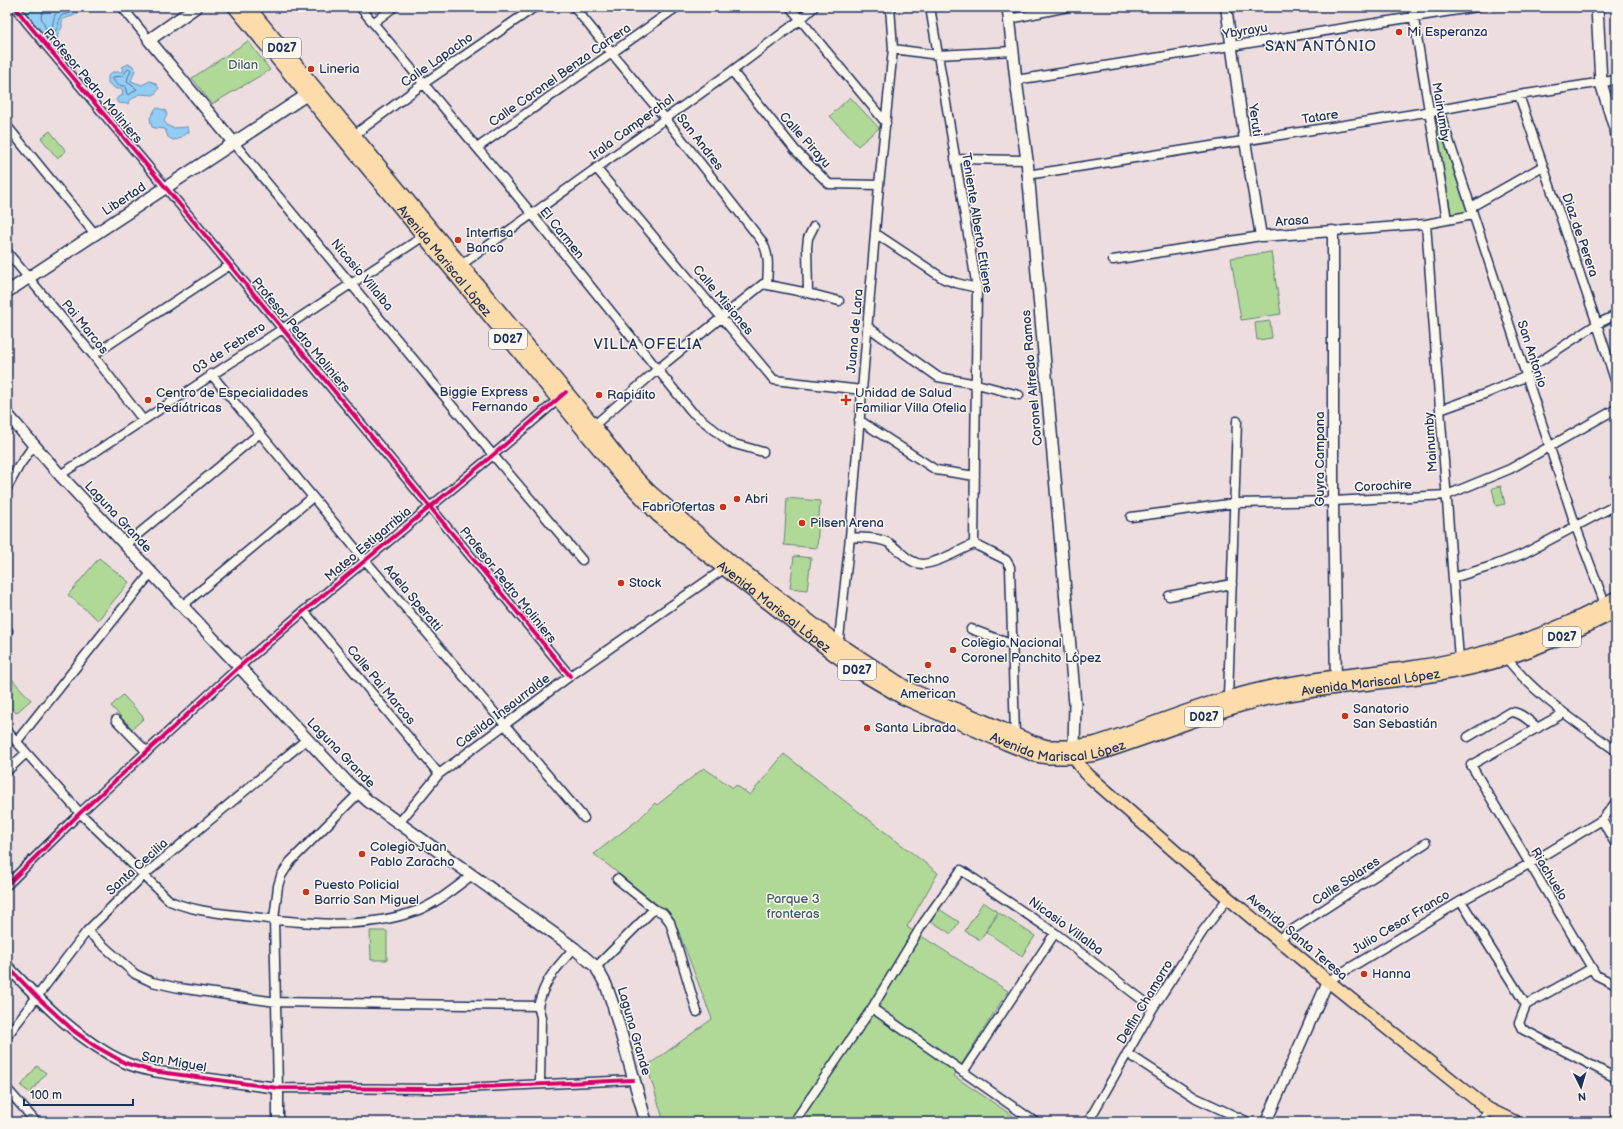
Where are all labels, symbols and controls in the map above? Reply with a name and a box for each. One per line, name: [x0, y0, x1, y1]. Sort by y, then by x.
street label: Calle Coronel Benza Carrera: [486, 20, 634, 130]
street label: Ybyrayu: [1220, 20, 1269, 43]
place label: Mi Esperanza: [1407, 24, 1488, 40]
street label: Profesor Pedro Moliniers: [40, 25, 146, 147]
marker: Mi Esperanza: [1394, 27, 1404, 37]
street label: Calle Lapacho: [398, 29, 476, 91]
district label: SAN ANTÓNIO: [1265, 37, 1377, 56]
road number: D027: [263, 38, 301, 58]
park label: Dilan: [228, 57, 258, 73]
place label: Lineria: [319, 61, 360, 77]
marker: Lineria: [306, 64, 316, 74]
street label: Mainumby: [1428, 81, 1454, 143]
street label: Irala Camperchol: [586, 91, 678, 163]
street label: Yeruti: [1245, 101, 1265, 138]
street label: Tatare: [1301, 106, 1340, 128]
street label: Calle Pirayu: [776, 109, 834, 171]
street label: San Andres: [673, 111, 727, 174]
street label: Teniente Alberto Ettiene: [958, 152, 996, 295]
street label: Libertad: [99, 179, 149, 219]
street label: Diaz de Perera: [1558, 191, 1602, 279]
street label: Avenida Mariscal López: [394, 202, 495, 320]
street label: El Carmen: [536, 204, 588, 262]
street label: Arasa: [1275, 212, 1309, 230]
place label: Interfisa Banco: [466, 225, 513, 256]
marker: Interfisa Banco: [453, 235, 463, 245]
street label: Nicasio Villalba: [327, 236, 397, 314]
street label: Calle Misiones: [689, 262, 757, 339]
street label: Profesor Pedro Moliniers: [248, 274, 354, 396]
street label: Juana de Lara: [843, 288, 867, 374]
street label: Pai Marcos: [58, 297, 112, 358]
street label: Coronel Alfredo Ramos: [1018, 309, 1046, 447]
street label: 03 de Febrero: [189, 318, 269, 378]
street label: San Antonio: [1514, 318, 1550, 390]
road number: D027: [489, 329, 527, 349]
district label: VILLA OFELIA: [593, 335, 703, 354]
place label: Biggie Express Fernando: [440, 384, 529, 415]
place label: Centro de Especialidades Pediátricas: [156, 385, 309, 416]
place label: Unidad de Salud Familiar Villa Ofelia: [855, 385, 967, 416]
place label: Rapidito: [607, 387, 656, 403]
marker: Rapidito: [594, 390, 604, 400]
marker: Biggie Express Fernando: [531, 394, 541, 404]
marker: Unidad de Salud Familiar Villa Ofelia: [840, 394, 852, 406]
marker: Centro de Especialidades Pediátricas: [143, 395, 153, 405]
street label: Guyra Campana: [1312, 411, 1328, 507]
street label: Mainumby: [1421, 411, 1441, 473]
street label: Corochire: [1354, 476, 1413, 495]
street label: Laguna Grande: [81, 478, 155, 556]
place label: Abri: [745, 491, 768, 507]
marker: Abri: [732, 494, 742, 504]
place label: FabriOfertas: [642, 499, 716, 515]
marker: FabriOfertas: [718, 502, 728, 512]
street label: Mateo Estigarribia: [322, 503, 414, 585]
place label: Pilsen Arena: [810, 515, 884, 531]
marker: Pilsen Arena: [797, 518, 807, 528]
street label: Profesor Pedro Moliniers: [456, 524, 560, 647]
street label: Avenida Mariscal López: [714, 558, 834, 657]
street label: Adela Speratti: [380, 561, 446, 635]
place label: Stock: [629, 575, 662, 591]
marker: Stock: [616, 578, 626, 588]
road number: D027: [1543, 627, 1581, 647]
place label: Colegio Nacional Coronel Panchito López: [961, 635, 1102, 666]
street label: Calle Pai Marcos: [343, 642, 419, 728]
marker: Colegio Nacional Coronel Panchito López: [948, 645, 958, 655]
road number: D027: [838, 660, 876, 680]
marker: Techno American: [923, 660, 933, 670]
street label: Avenida Mariscal López: [1300, 666, 1442, 700]
street label: Casilda Insaurralde: [453, 670, 554, 752]
place label: Techno American: [900, 671, 956, 702]
place label: Sanatorio San Sebastián: [1353, 701, 1437, 732]
road number: D027: [1185, 707, 1223, 727]
marker: Sanatorio San Sebastián: [1340, 711, 1350, 721]
street label: Laguna Grande: [303, 715, 379, 792]
place label: Santa Librada: [875, 720, 956, 736]
marker: Santa Librada: [862, 723, 872, 733]
street label: Avenida Mariscal López: [988, 729, 1128, 765]
street label: Santa Cecilia: [103, 835, 171, 899]
place label: Colegio Juan Pablo Zaracho: [370, 839, 455, 870]
street label: Riachuelo: [1527, 845, 1571, 903]
marker: Colegio Juan Pablo Zaracho: [357, 849, 367, 859]
street label: Calle Solares: [1309, 853, 1383, 909]
place label: Puesto Policial Barrio San Miguel: [314, 877, 419, 908]
marker: Puesto Policial Barrio San Miguel: [301, 887, 311, 897]
street label: Julio Cesar Franco: [1349, 887, 1453, 957]
street label: Avenida Santa Teresa: [1243, 890, 1351, 984]
park label: Parque 3 fronteras: [766, 891, 820, 922]
street label: Nicasio Villalba: [1025, 893, 1107, 959]
street label: Delfin Chamorro: [1114, 957, 1176, 1047]
place label: Hanna: [1372, 966, 1411, 982]
marker: Hanna: [1359, 969, 1369, 979]
street label: Laguna Grande: [614, 985, 654, 1077]
street label: San Miguel: [140, 1048, 208, 1076]
north arrow: [1561, 1067, 1601, 1107]
scale bar: [24, 1081, 133, 1107]
text: 100 m: [30, 1088, 62, 1103]
text: N: [1577, 1090, 1587, 1103]

